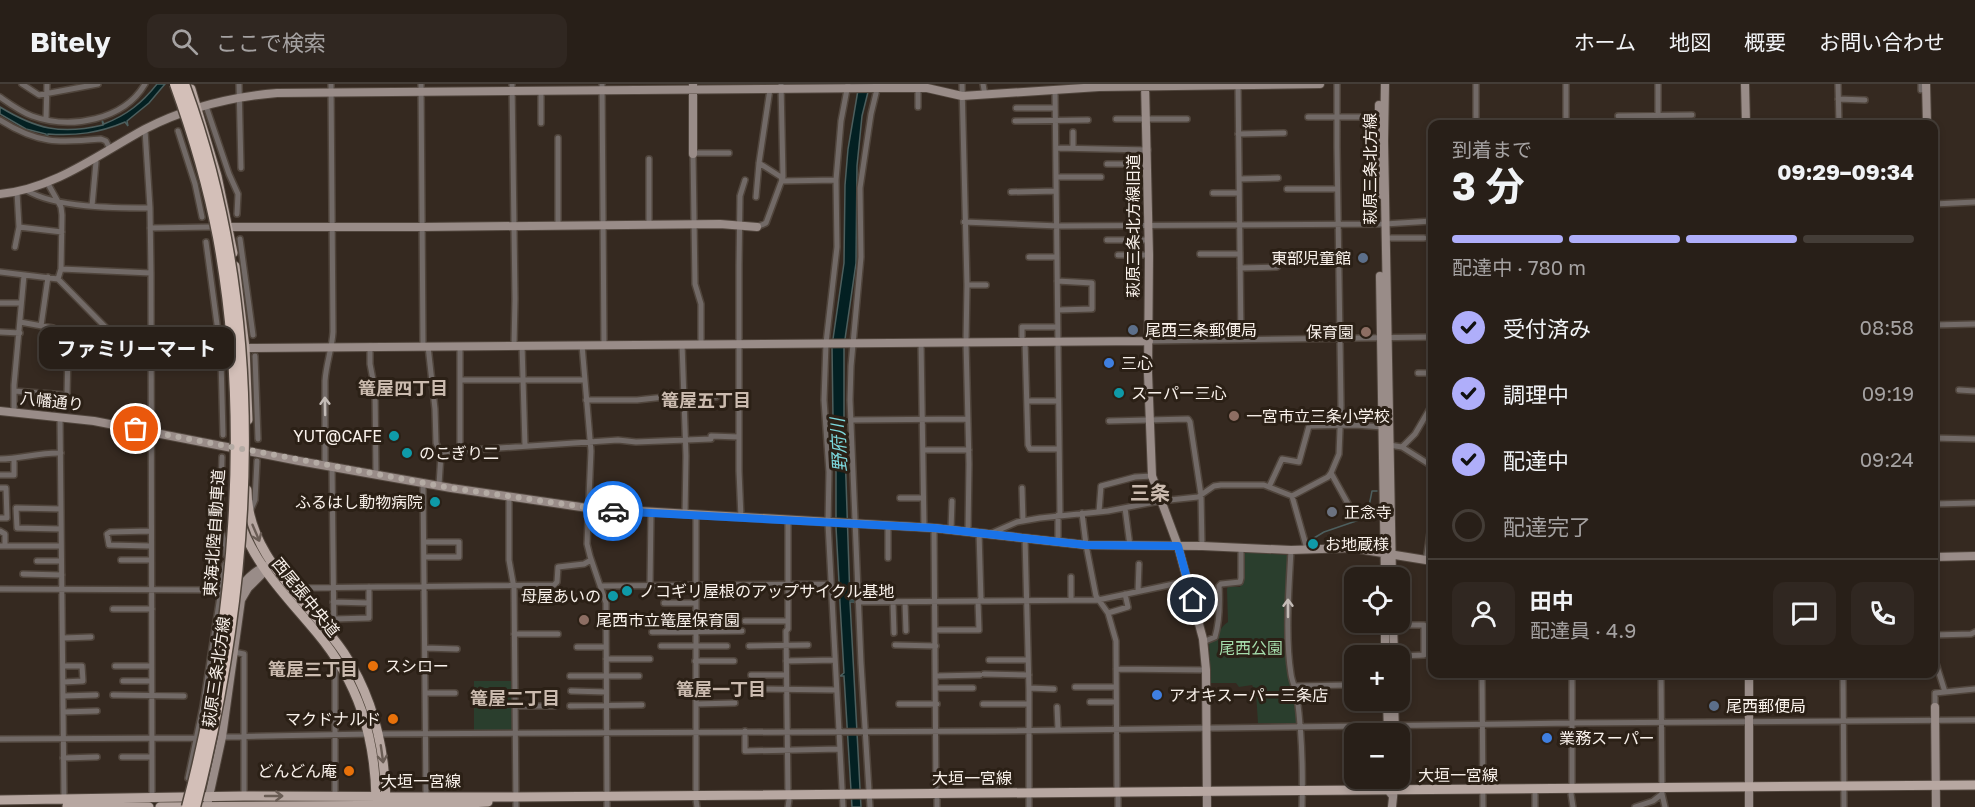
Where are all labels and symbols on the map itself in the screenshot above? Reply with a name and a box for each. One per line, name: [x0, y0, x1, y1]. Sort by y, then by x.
street label: 萩原三条北方線: [1360, 113, 1380, 225]
street label: 萩原三条北方線旧道: [1123, 154, 1143, 298]
place label: 東部児童館: [1271, 248, 1351, 268]
marker: 東部児童館: [1356, 251, 1370, 265]
place label: 尾西三条郵便局: [1145, 320, 1257, 340]
place label: 保育園: [1306, 322, 1354, 342]
marker: 尾西三条郵便局: [1126, 323, 1140, 337]
marker: 保育園: [1359, 325, 1373, 339]
callout: ファミリーマート: [39, 327, 234, 369]
place label: 三心: [1121, 353, 1153, 373]
marker: 三心: [1102, 356, 1116, 370]
district label: 篭屋四丁目: [358, 377, 448, 399]
place label: スーパー三心: [1131, 383, 1227, 403]
marker: スーパー三心: [1112, 386, 1126, 400]
street label: 八幡通り: [19, 388, 85, 414]
district label: 篭屋五丁目: [661, 389, 751, 411]
one-way arrow: [319, 397, 331, 417]
pin: [110, 403, 161, 454]
place label: 一宮市立三条小学校: [1246, 406, 1390, 426]
marker: 一宮市立三条小学校: [1227, 409, 1241, 423]
water label: 野府川: [825, 415, 850, 473]
place label: YUT@CAFE: [293, 426, 382, 446]
marker: YUT@CAFE: [387, 429, 401, 443]
place label: のこぎり二: [419, 443, 499, 463]
marker: のこぎり二: [400, 446, 414, 460]
street label: 東海北陸自動車道: [200, 468, 228, 598]
district label: 三条: [1130, 480, 1170, 504]
courier: [583, 481, 643, 541]
place label: ふるはし動物病院: [295, 492, 423, 512]
marker: ふるはし動物病院: [428, 495, 442, 509]
place label: 正念寺: [1344, 502, 1392, 522]
marker: 正念寺: [1325, 505, 1339, 519]
one-way arrow: [251, 523, 262, 542]
place label: お地蔵様: [1325, 534, 1389, 554]
marker: お地蔵様: [1306, 537, 1320, 551]
street label: 西尾張中央道: [268, 553, 344, 641]
pin: [1167, 574, 1218, 625]
place label: ノコギリ屋根のアップサイクル基地: [639, 581, 894, 601]
marker: ノコギリ屋根のアップサイクル基地: [620, 584, 634, 598]
place label: 母屋あいの: [521, 586, 601, 606]
marker: 母屋あいの: [606, 589, 620, 603]
one-way arrow: [1282, 598, 1294, 618]
place label: 尾西市立篭屋保育園: [596, 610, 740, 630]
marker: 尾西市立篭屋保育園: [577, 613, 591, 627]
street label: 萩原三条北方線: [198, 615, 234, 729]
park label: 尾西公園: [1219, 638, 1283, 658]
place label: スシロー: [385, 656, 449, 676]
district label: 篭屋三丁目: [268, 658, 358, 680]
marker: スシロー: [366, 659, 380, 673]
district label: 篭屋一丁目: [676, 678, 766, 700]
place label: アオキスーパー三条店: [1169, 685, 1328, 705]
district label: 篭屋二丁目: [470, 687, 560, 709]
marker: アオキスーパー三条店: [1150, 688, 1164, 702]
place label: 尾西郵便局: [1726, 696, 1806, 716]
marker: 尾西郵便局: [1707, 699, 1721, 713]
place label: マクドナルド: [285, 709, 381, 729]
marker: マクドナルド: [386, 712, 400, 726]
place label: 業務スーパー: [1559, 728, 1655, 748]
marker: 業務スーパー: [1540, 731, 1554, 745]
one-way arrow: [377, 743, 388, 763]
place label: どんどん庵: [257, 761, 337, 781]
marker: どんどん庵: [342, 764, 356, 778]
street label: 大垣一宮線: [1418, 765, 1498, 785]
street label: 大垣一宮線: [932, 768, 1012, 788]
street label: 大垣一宮線: [381, 771, 461, 791]
one-way arrow: [263, 790, 283, 802]

